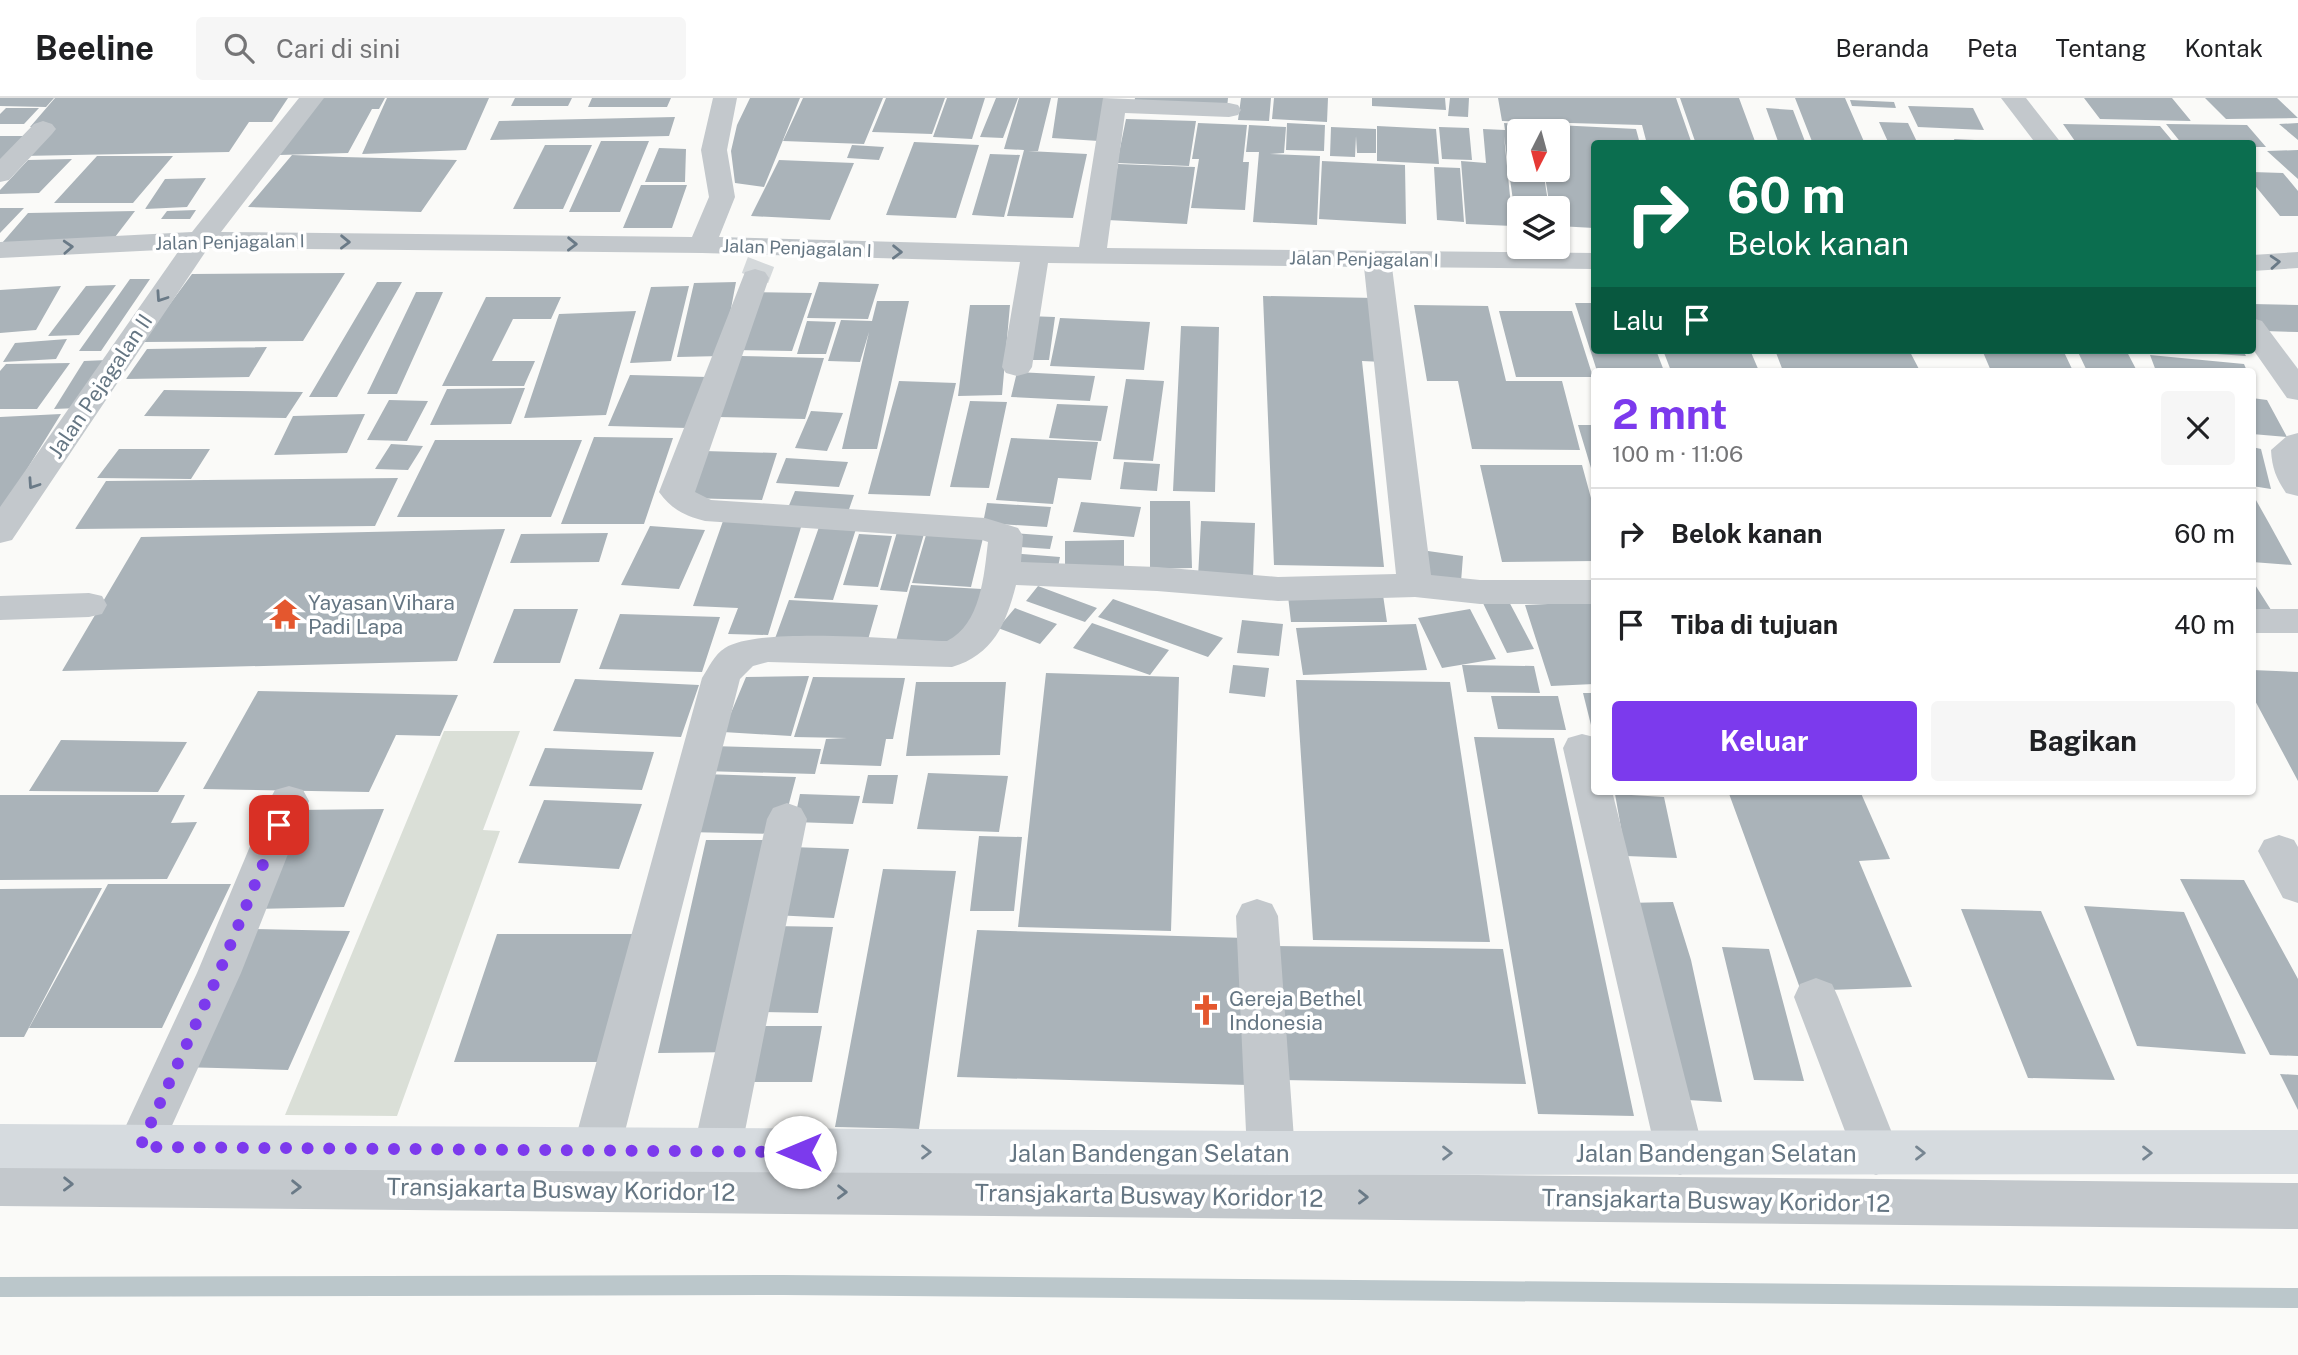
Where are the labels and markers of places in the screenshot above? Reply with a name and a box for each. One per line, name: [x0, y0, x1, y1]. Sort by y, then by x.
place label: Yayasan Vihara Padi Lapa: [308, 590, 455, 639]
temple icon: Yayasan Vihara Padi Lapa: [268, 597, 302, 631]
pin: [249, 795, 309, 855]
place label: Gereja Bethel Indonesia: [1229, 986, 1363, 1035]
church icon: Gereja Bethel Indonesia: [1189, 993, 1223, 1027]

